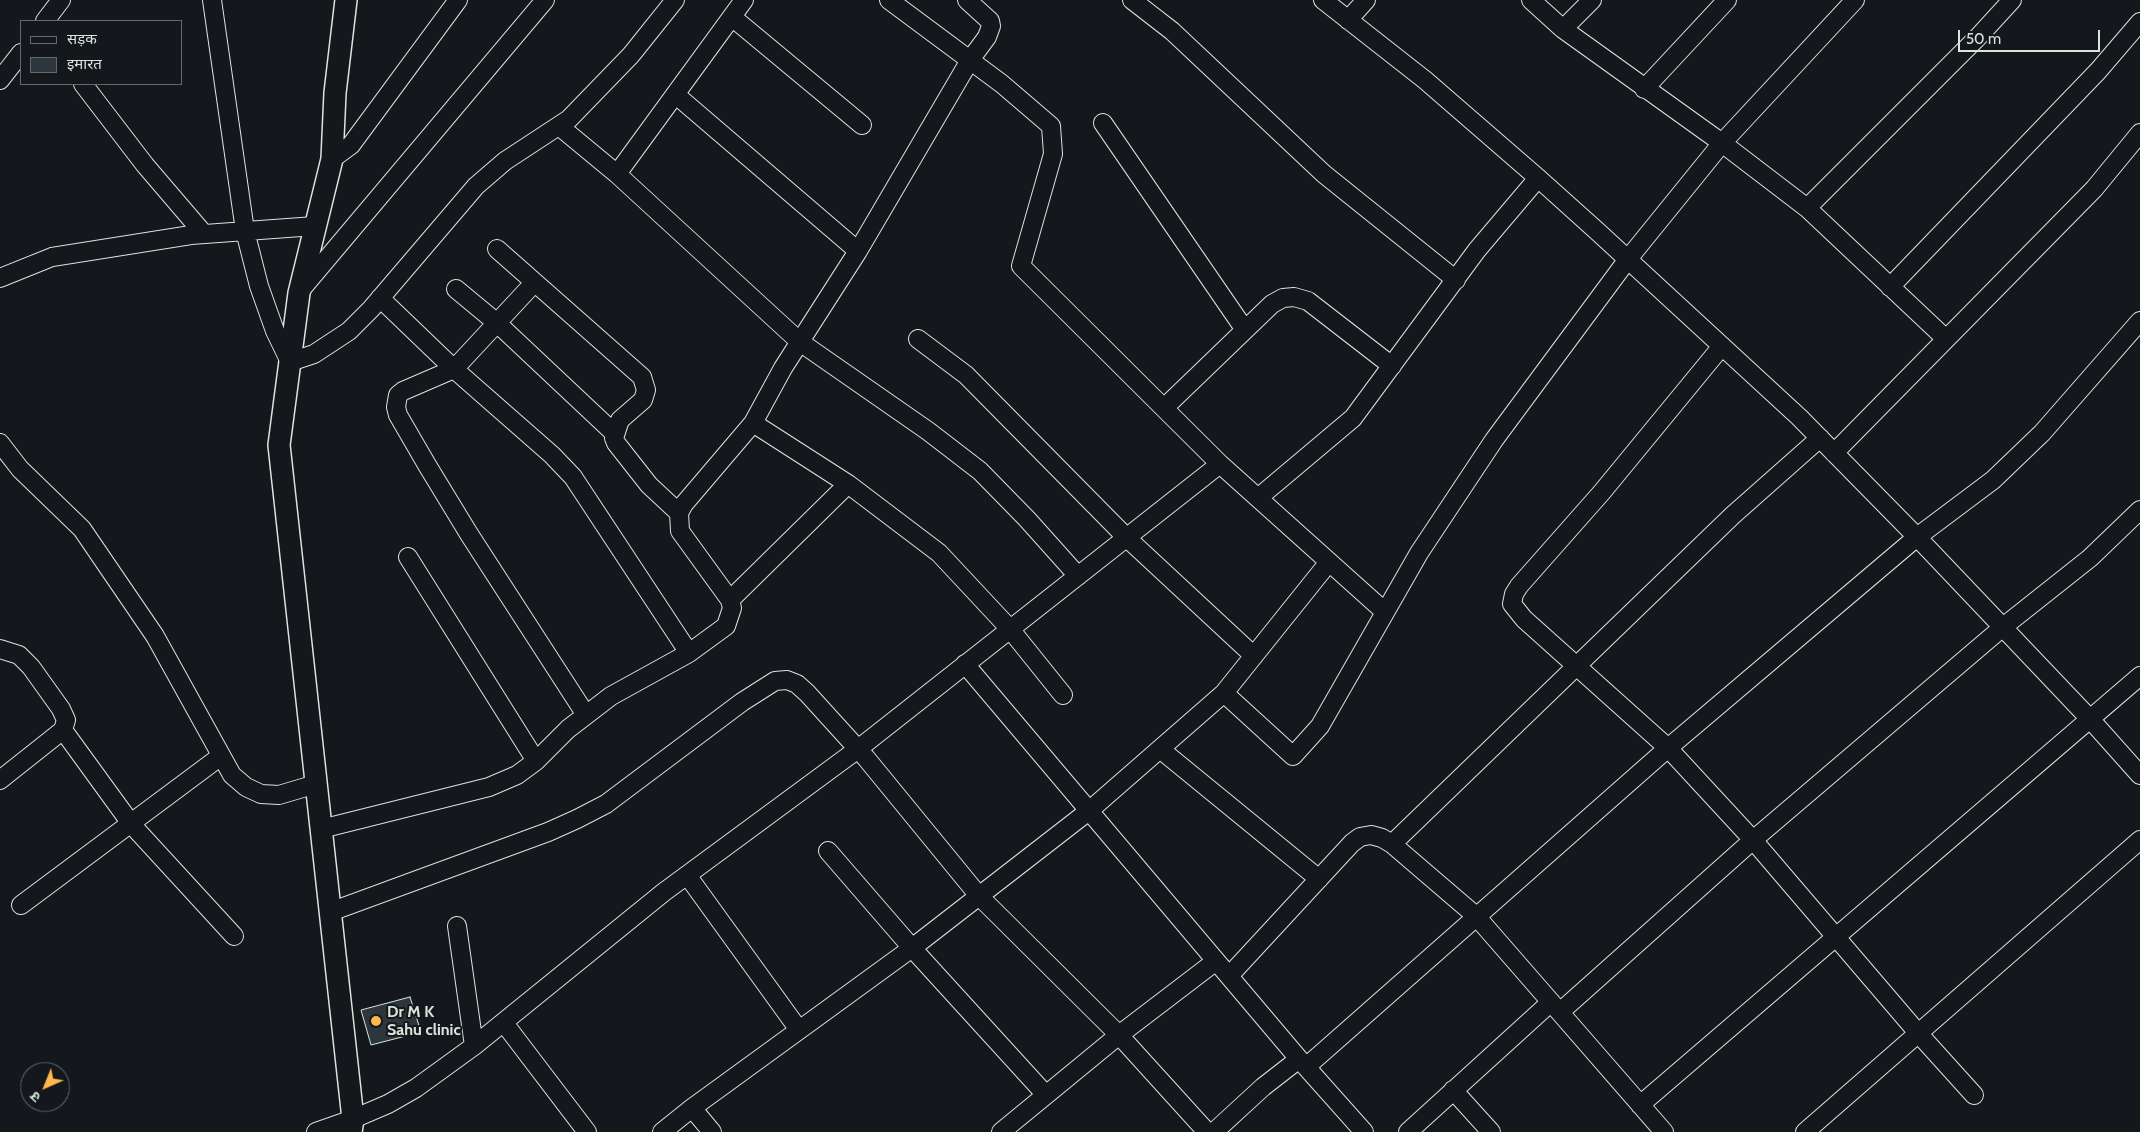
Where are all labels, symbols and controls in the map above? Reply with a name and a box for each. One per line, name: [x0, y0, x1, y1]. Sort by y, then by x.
legend: [20, 20, 182, 85]
scale bar: [1960, 20, 2102, 52]
text: सड़क: [67, 30, 97, 48]
text: 50 m: [1966, 30, 2001, 48]
text: इमारत: [67, 55, 102, 73]
place label: Dr M K Sahu clinic: [387, 1002, 461, 1040]
marker: Dr M K Sahu clinic: [369, 1014, 383, 1028]
north arrow: [20, 1062, 70, 1112]
text: उ: [26, 1088, 44, 1106]

